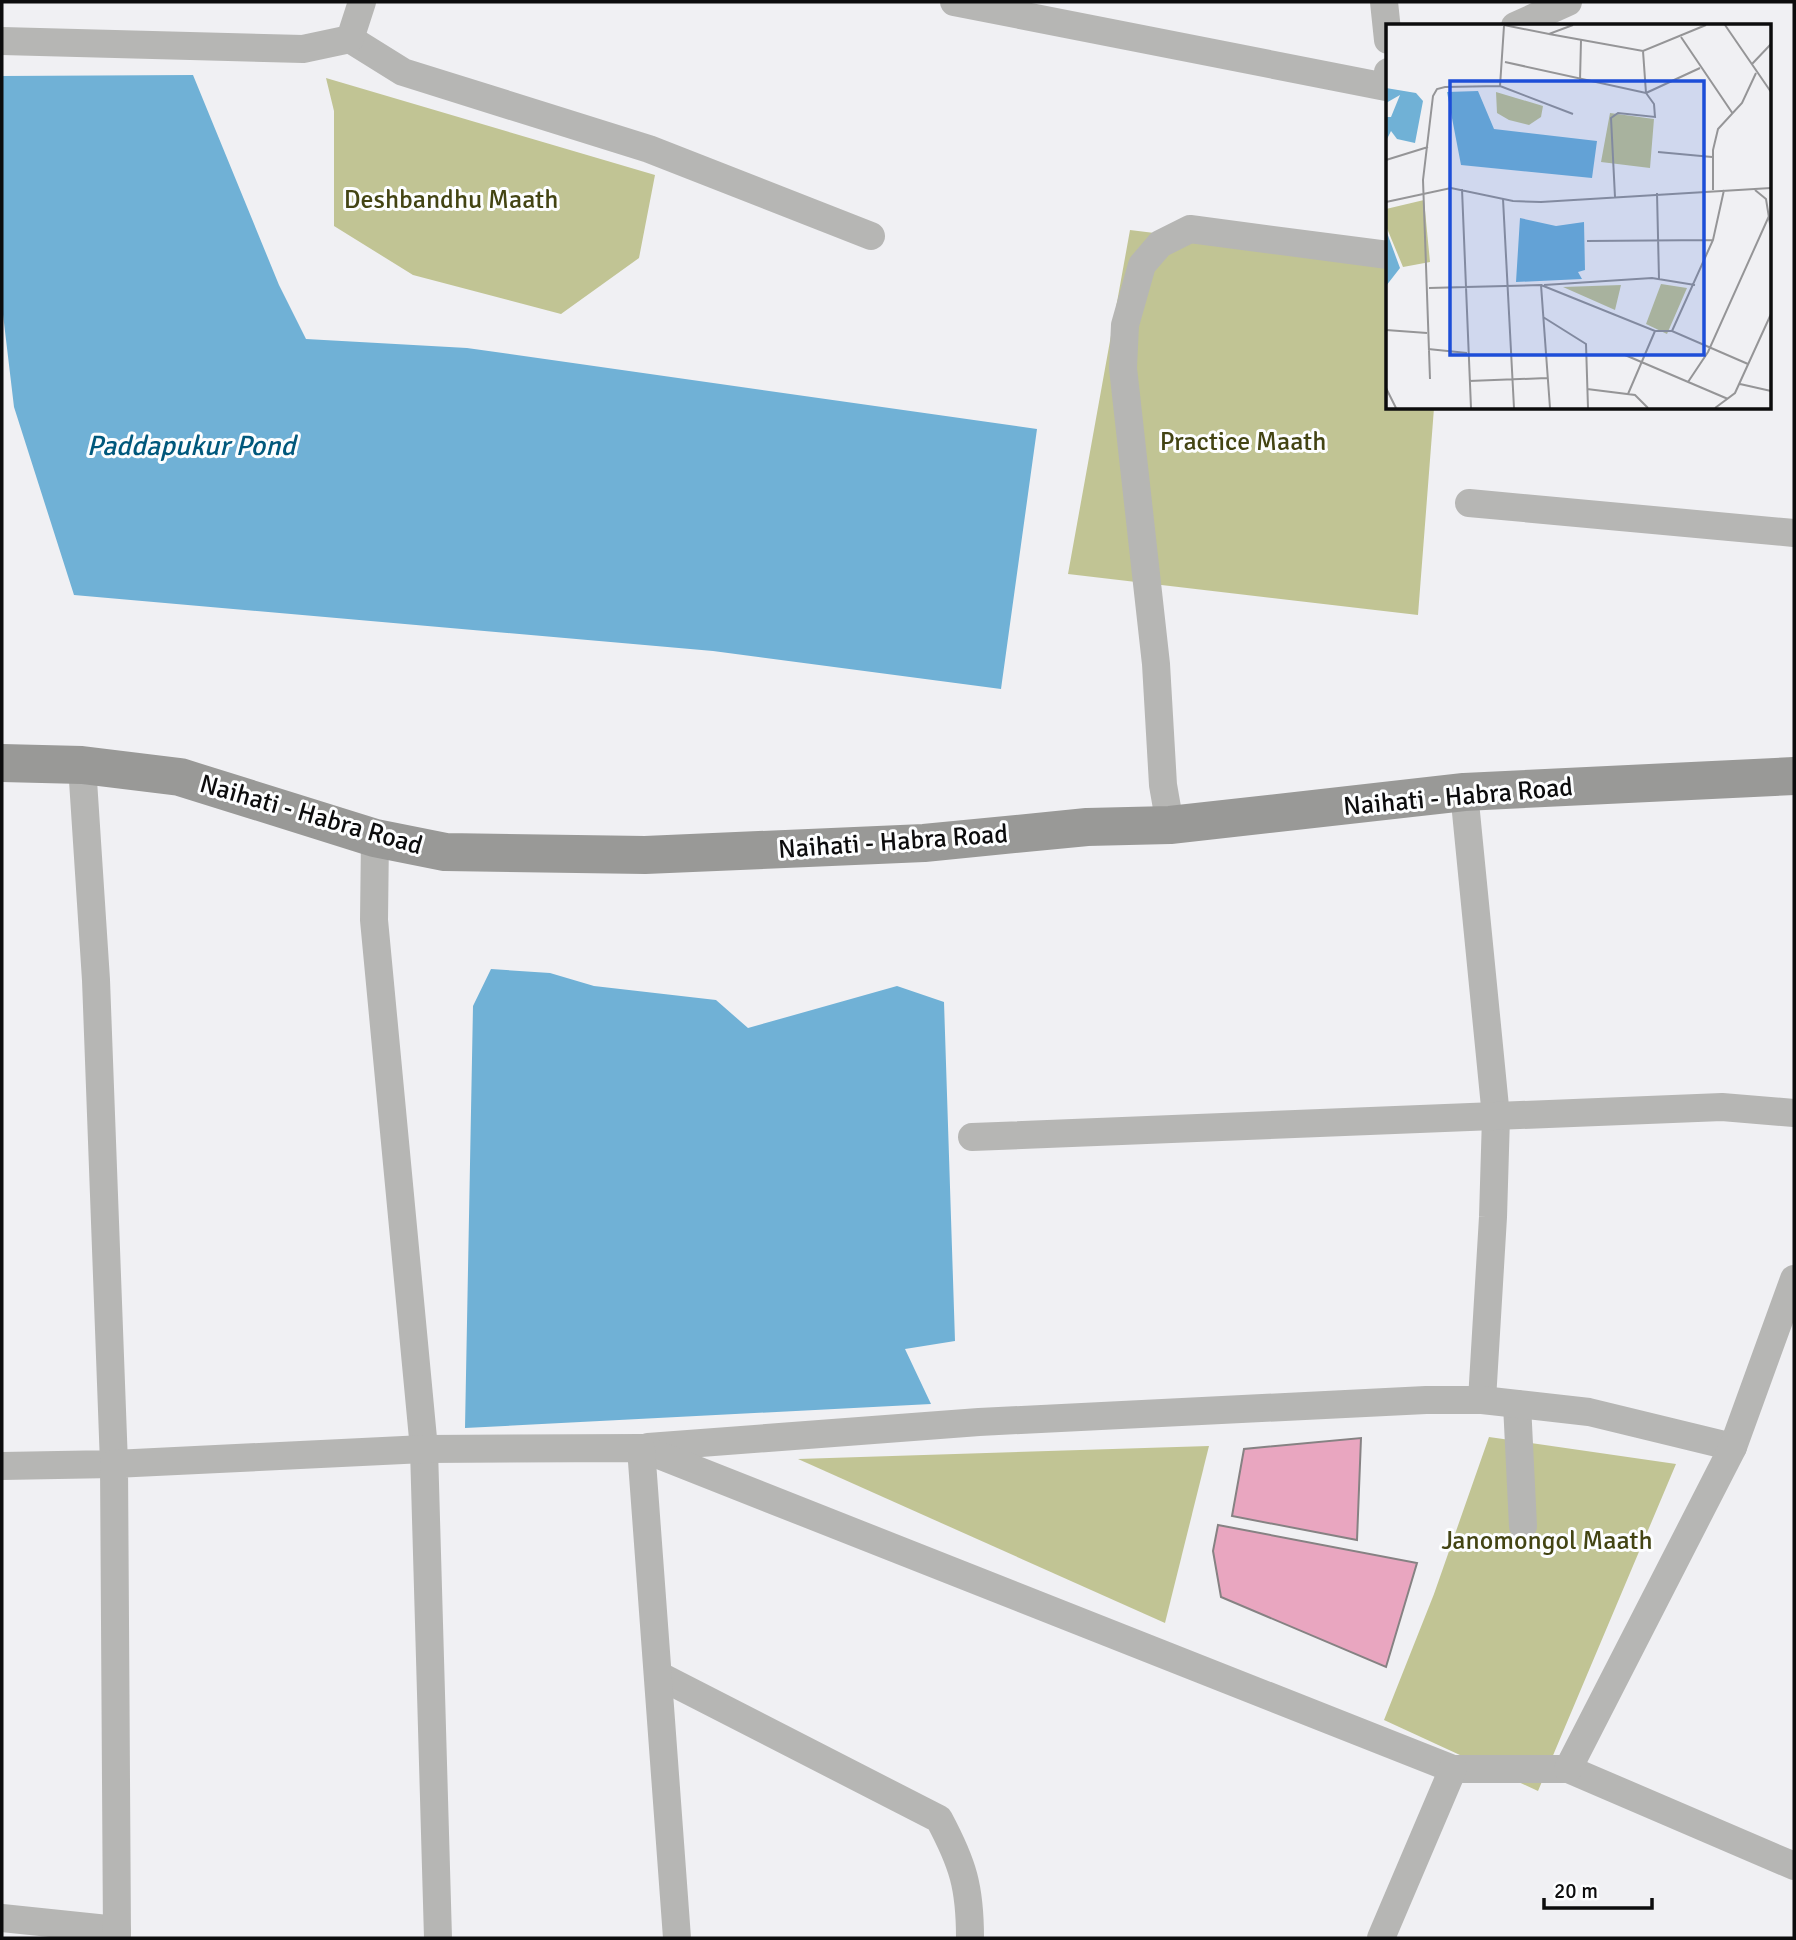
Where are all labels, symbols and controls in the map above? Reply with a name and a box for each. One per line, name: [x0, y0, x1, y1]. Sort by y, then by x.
inset map: [1386, 24, 1772, 410]
park label: Deshbandhu Maath: [344, 184, 558, 216]
park label: Practice Maath: [1160, 426, 1326, 458]
water label: Paddapukur Pond: [87, 429, 298, 463]
street label: Naihati - Habra Road: [196, 768, 426, 862]
street label: Naihati - Habra Road: [1342, 771, 1574, 823]
street label: Naihati - Habra Road: [777, 818, 1009, 866]
park label: Janomongol Maath: [1441, 1525, 1653, 1557]
scale bar: [1544, 1867, 1652, 1911]
text: 20 m: [1554, 1878, 1598, 1904]

